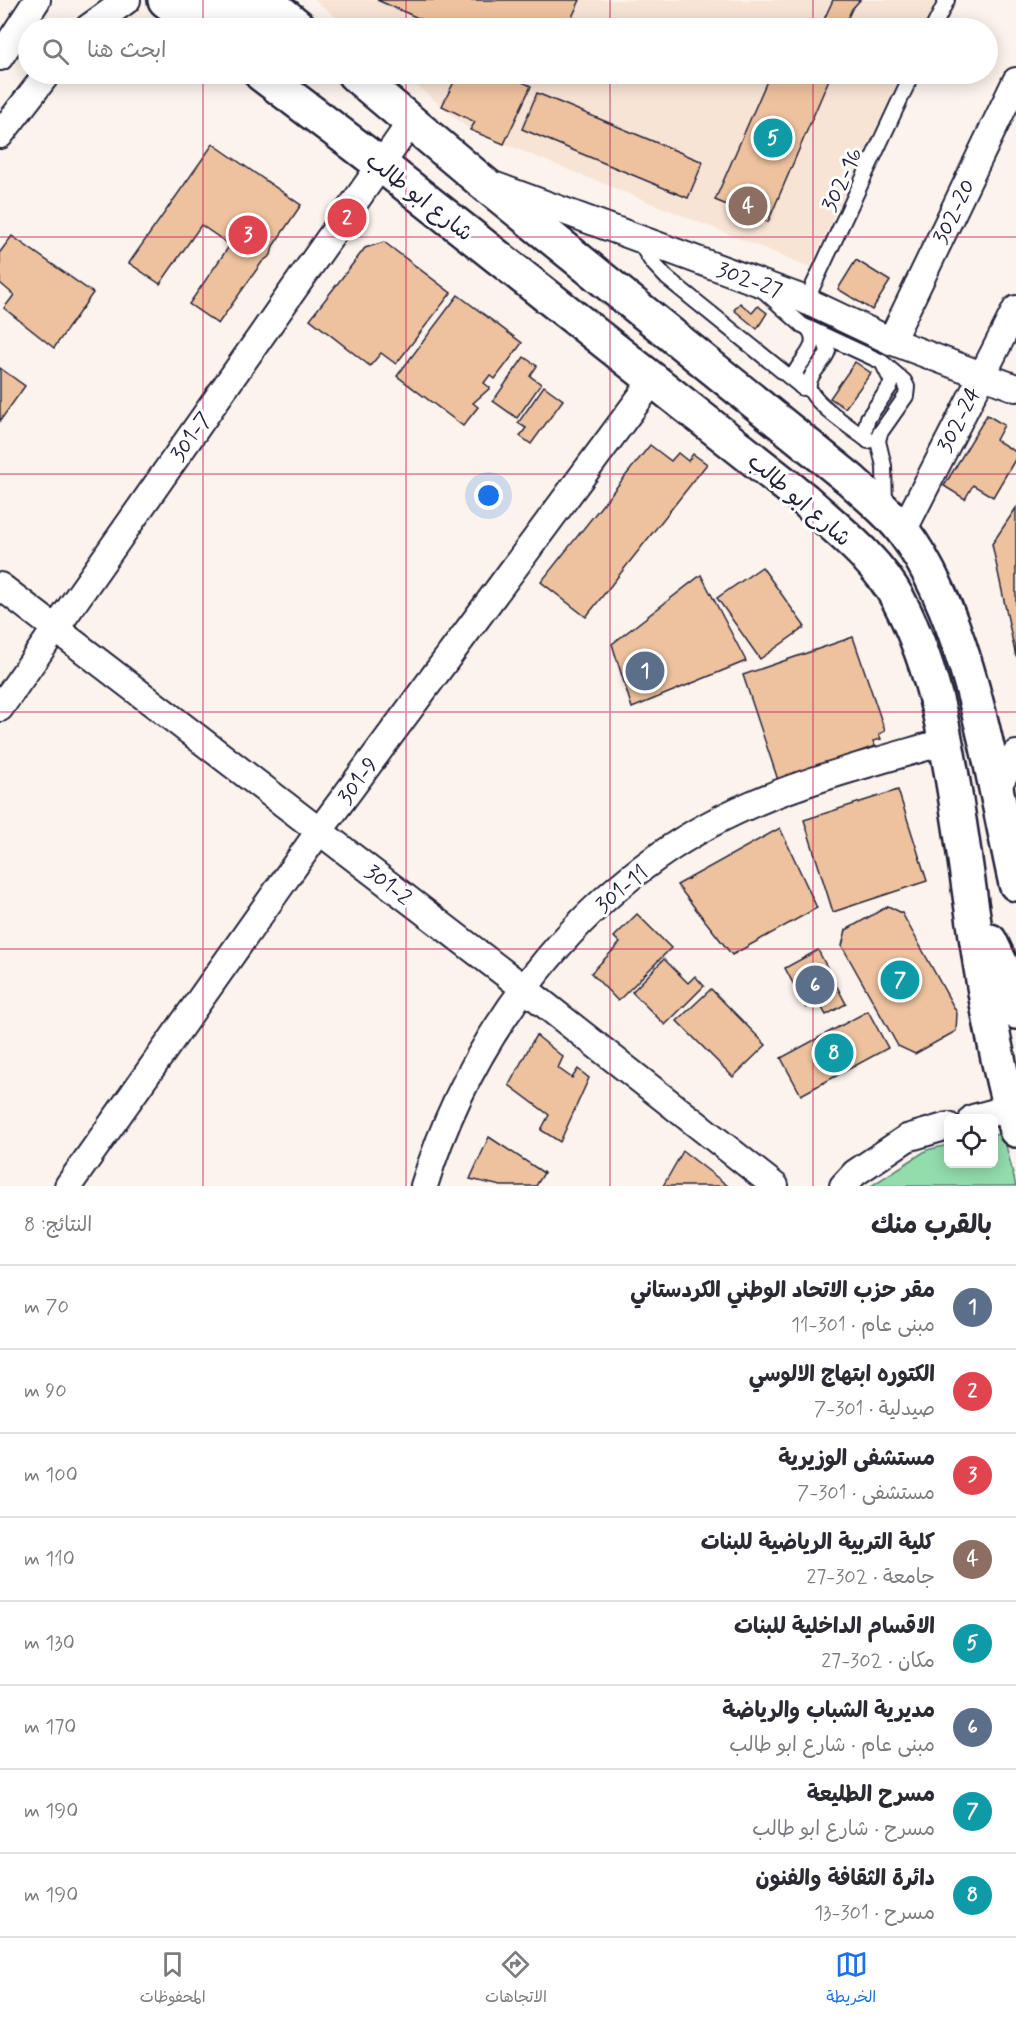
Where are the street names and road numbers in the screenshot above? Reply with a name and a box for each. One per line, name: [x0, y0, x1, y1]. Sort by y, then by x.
street label: 302-16: [816, 143, 870, 216]
street label: شارع ابو طالب: [360, 147, 478, 248]
street label: 302-20: [927, 175, 982, 249]
street label: 302-27: [713, 256, 786, 306]
street label: 302-24: [931, 383, 988, 457]
street label: 301-7: [165, 407, 219, 467]
street label: شارع ابو طالب: [741, 448, 856, 553]
street label: 301-9: [332, 752, 385, 810]
street label: 301-2: [359, 859, 417, 913]
street label: 301-11: [590, 859, 654, 920]

